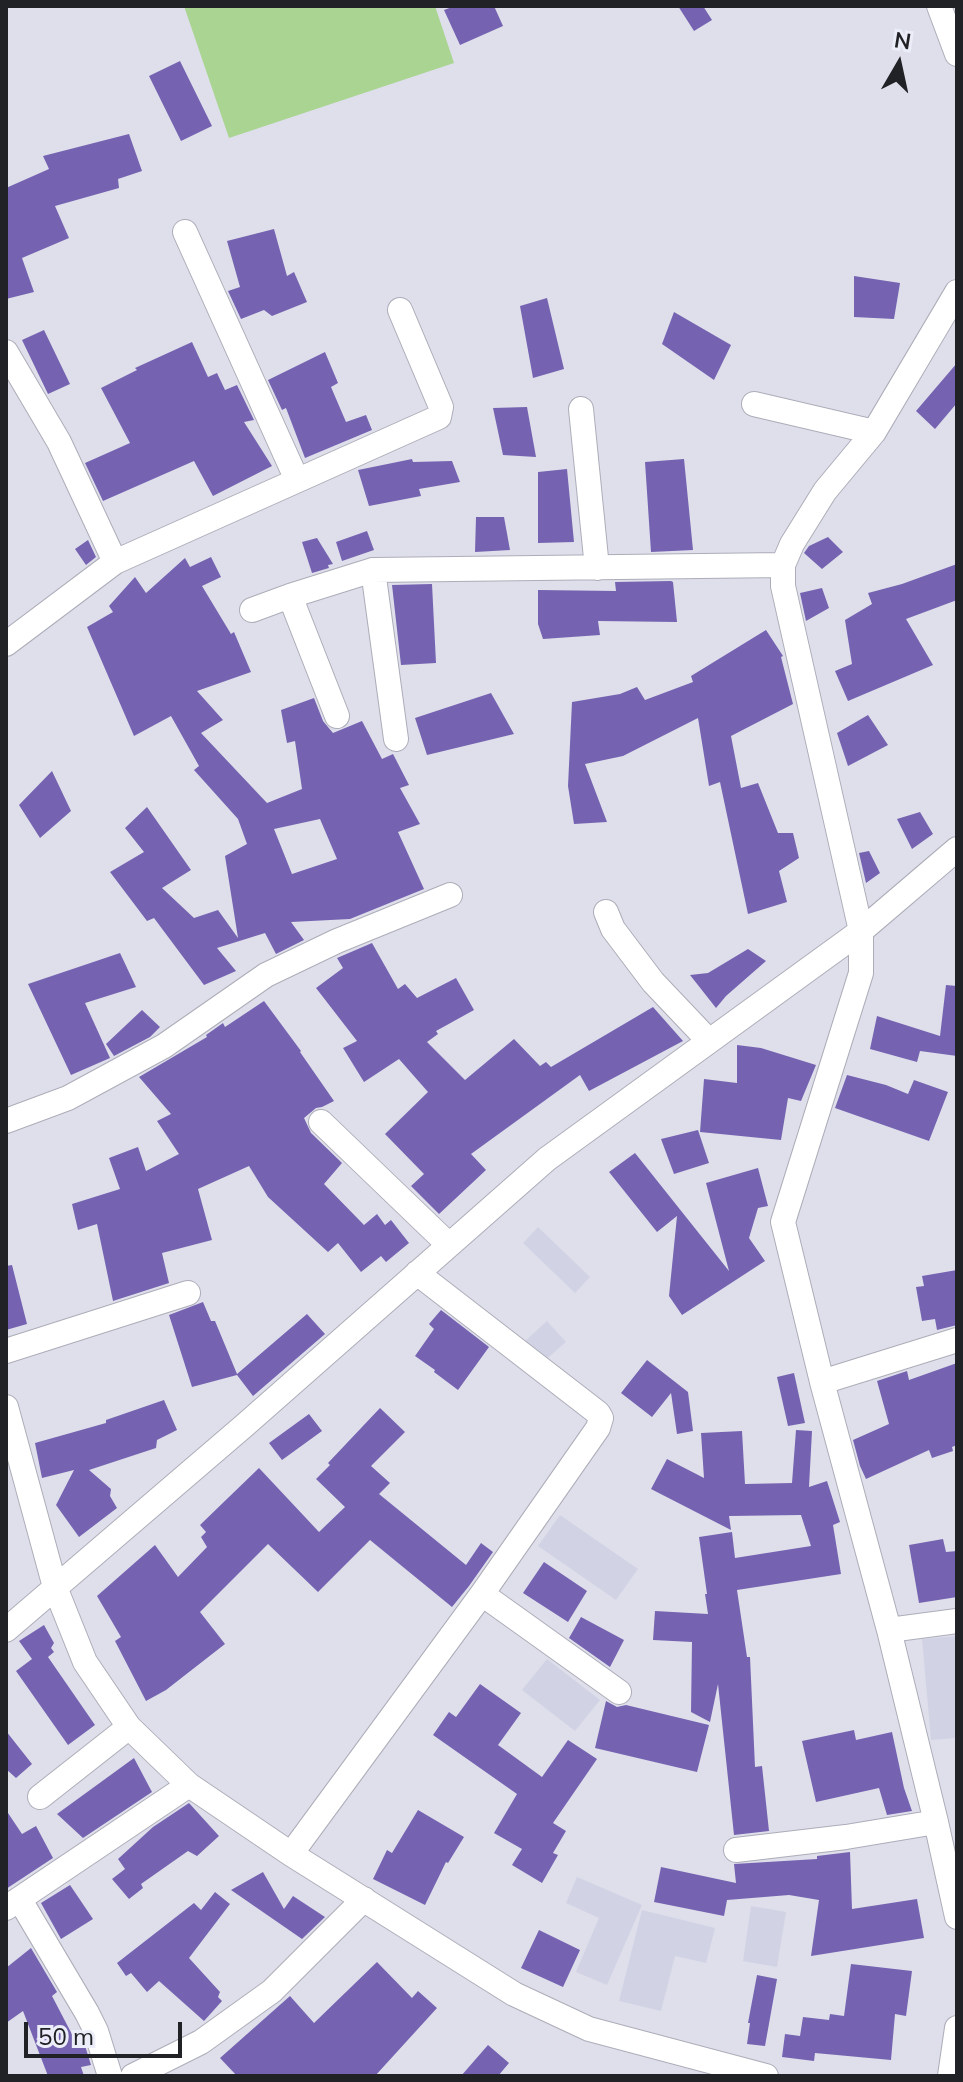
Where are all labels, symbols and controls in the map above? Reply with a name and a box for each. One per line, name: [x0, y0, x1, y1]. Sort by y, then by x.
north arrow: [859, 24, 939, 104]
text: N: [892, 25, 913, 55]
scale bar: [28, 2006, 186, 2056]
text: 50 m: [38, 2021, 94, 2051]

